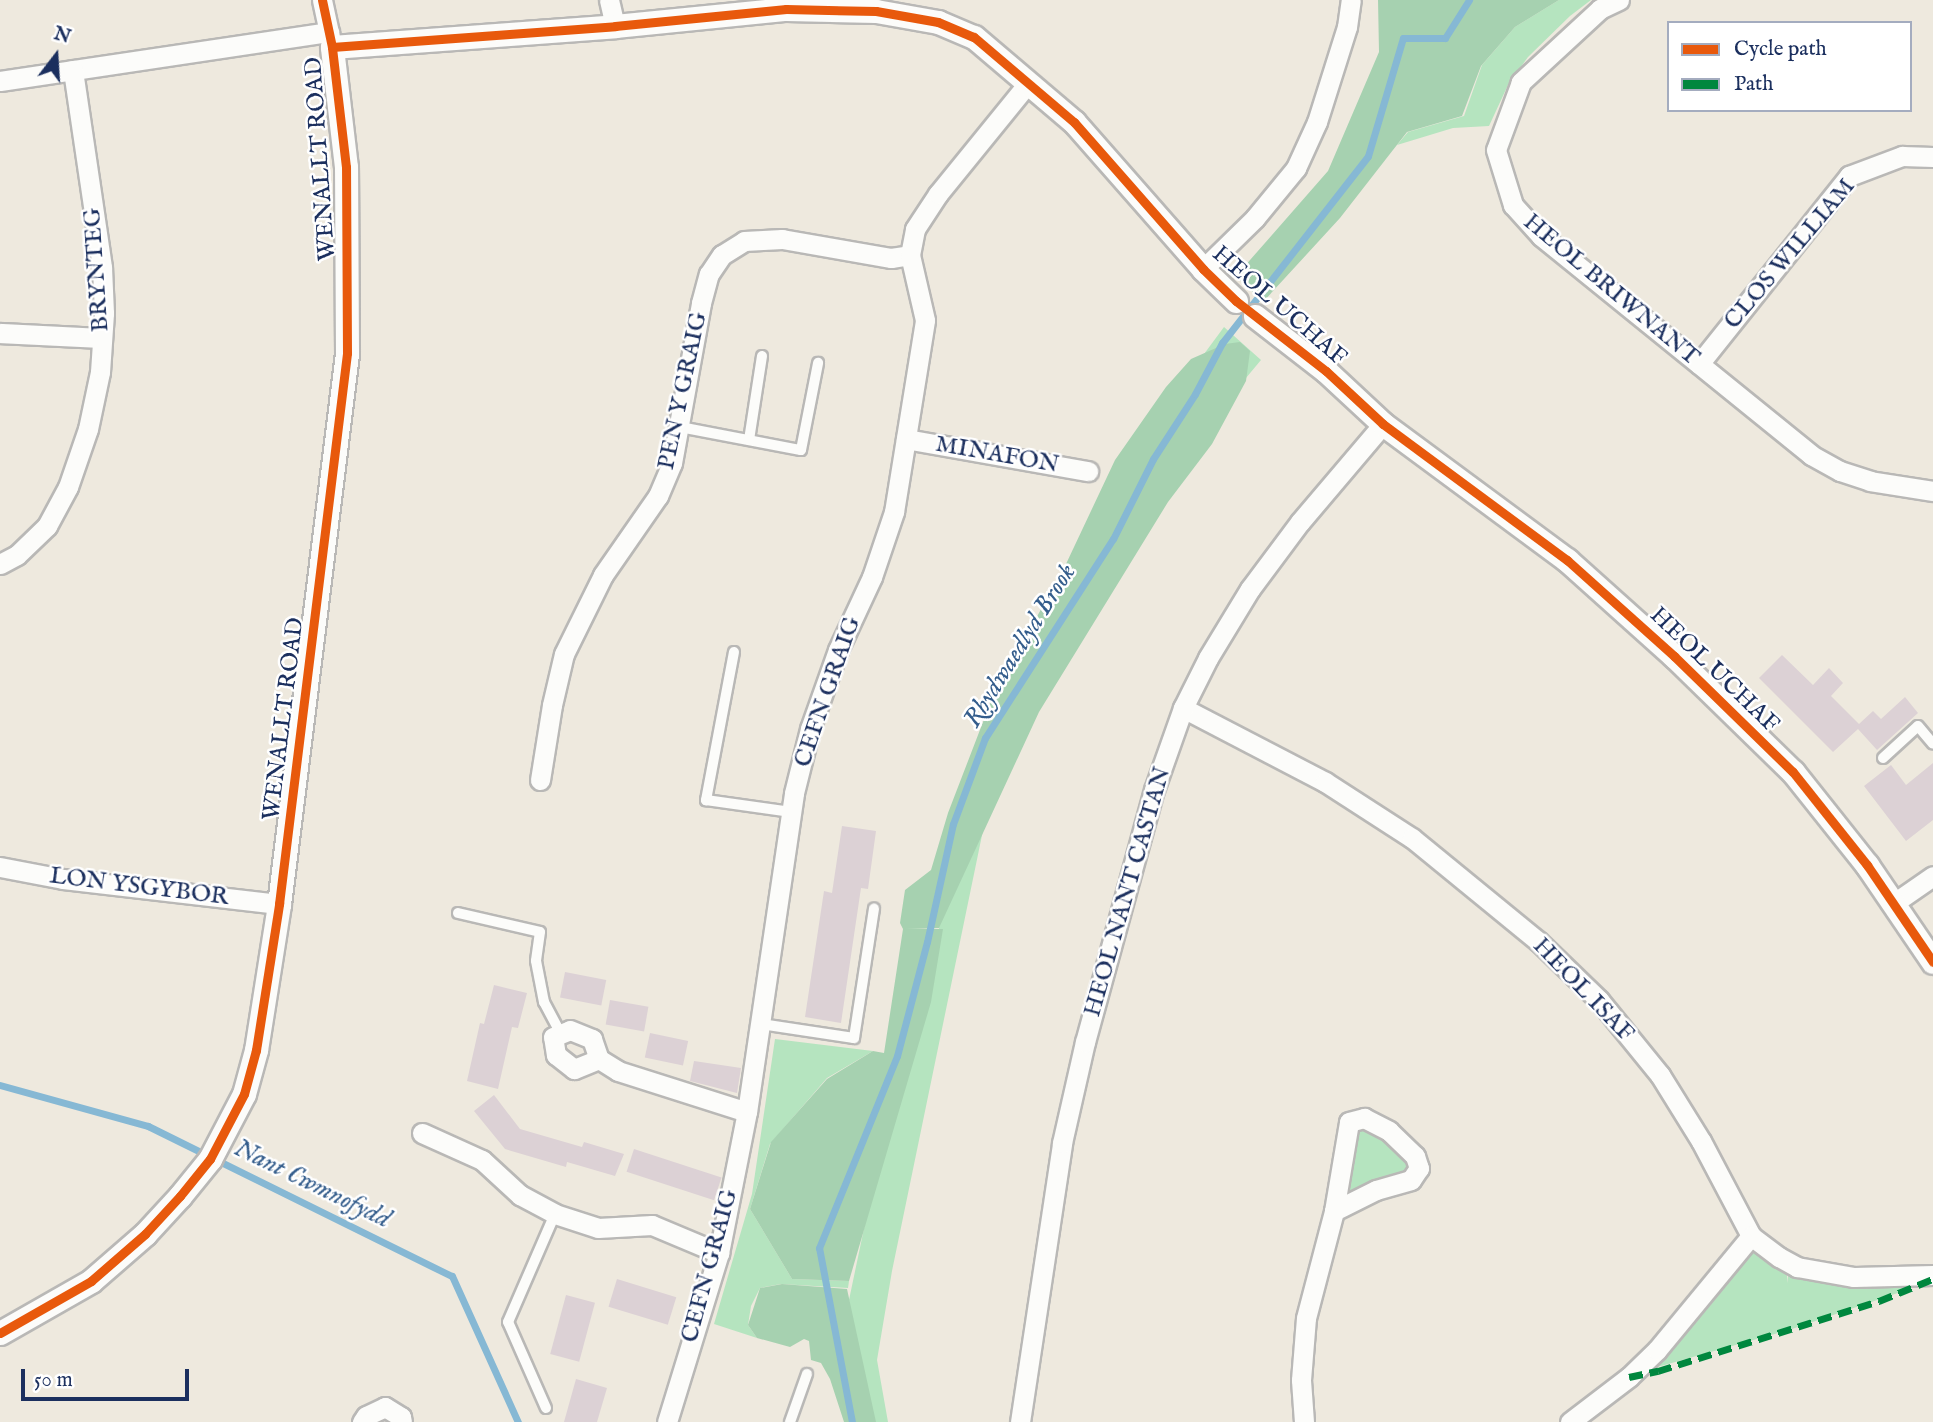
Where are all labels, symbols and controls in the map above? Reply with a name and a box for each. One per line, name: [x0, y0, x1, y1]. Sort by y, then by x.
north arrow: [21, 21, 91, 91]
legend: [1667, 21, 1912, 112]
text: N: [51, 22, 74, 50]
text: Cycle path: [1734, 36, 1827, 63]
street label: WENALLT ROAD: [300, 56, 342, 262]
text: Path: [1734, 71, 1773, 98]
street label: CLOS WILLIAM: [1719, 173, 1861, 335]
street label: BRYNTEG: [78, 207, 116, 333]
street label: HEOL BRIWNANT: [1517, 208, 1705, 372]
street label: HEOL UCHAF: [1206, 240, 1352, 372]
street label: PEN Y GRAIG: [652, 310, 714, 472]
street label: MINAFON: [933, 430, 1061, 480]
water label: Rhydwaedlyd Brook: [957, 558, 1083, 734]
street label: HEOL UCHAF: [1643, 601, 1785, 739]
street label: CEFN GRAIG: [789, 613, 867, 771]
street label: WENALLT ROAD: [257, 616, 311, 822]
street label: HEOL NANT CASTAN: [1079, 764, 1177, 1020]
street label: LON YSGYBOR: [48, 862, 230, 912]
street label: HEOL ISAF: [1526, 932, 1640, 1048]
water label: Nant Cwmnofydd: [229, 1133, 395, 1235]
street label: CEFN GRAIG: [676, 1186, 744, 1346]
scale bar: [24, 1356, 192, 1400]
text: 50 m: [34, 1367, 73, 1394]

